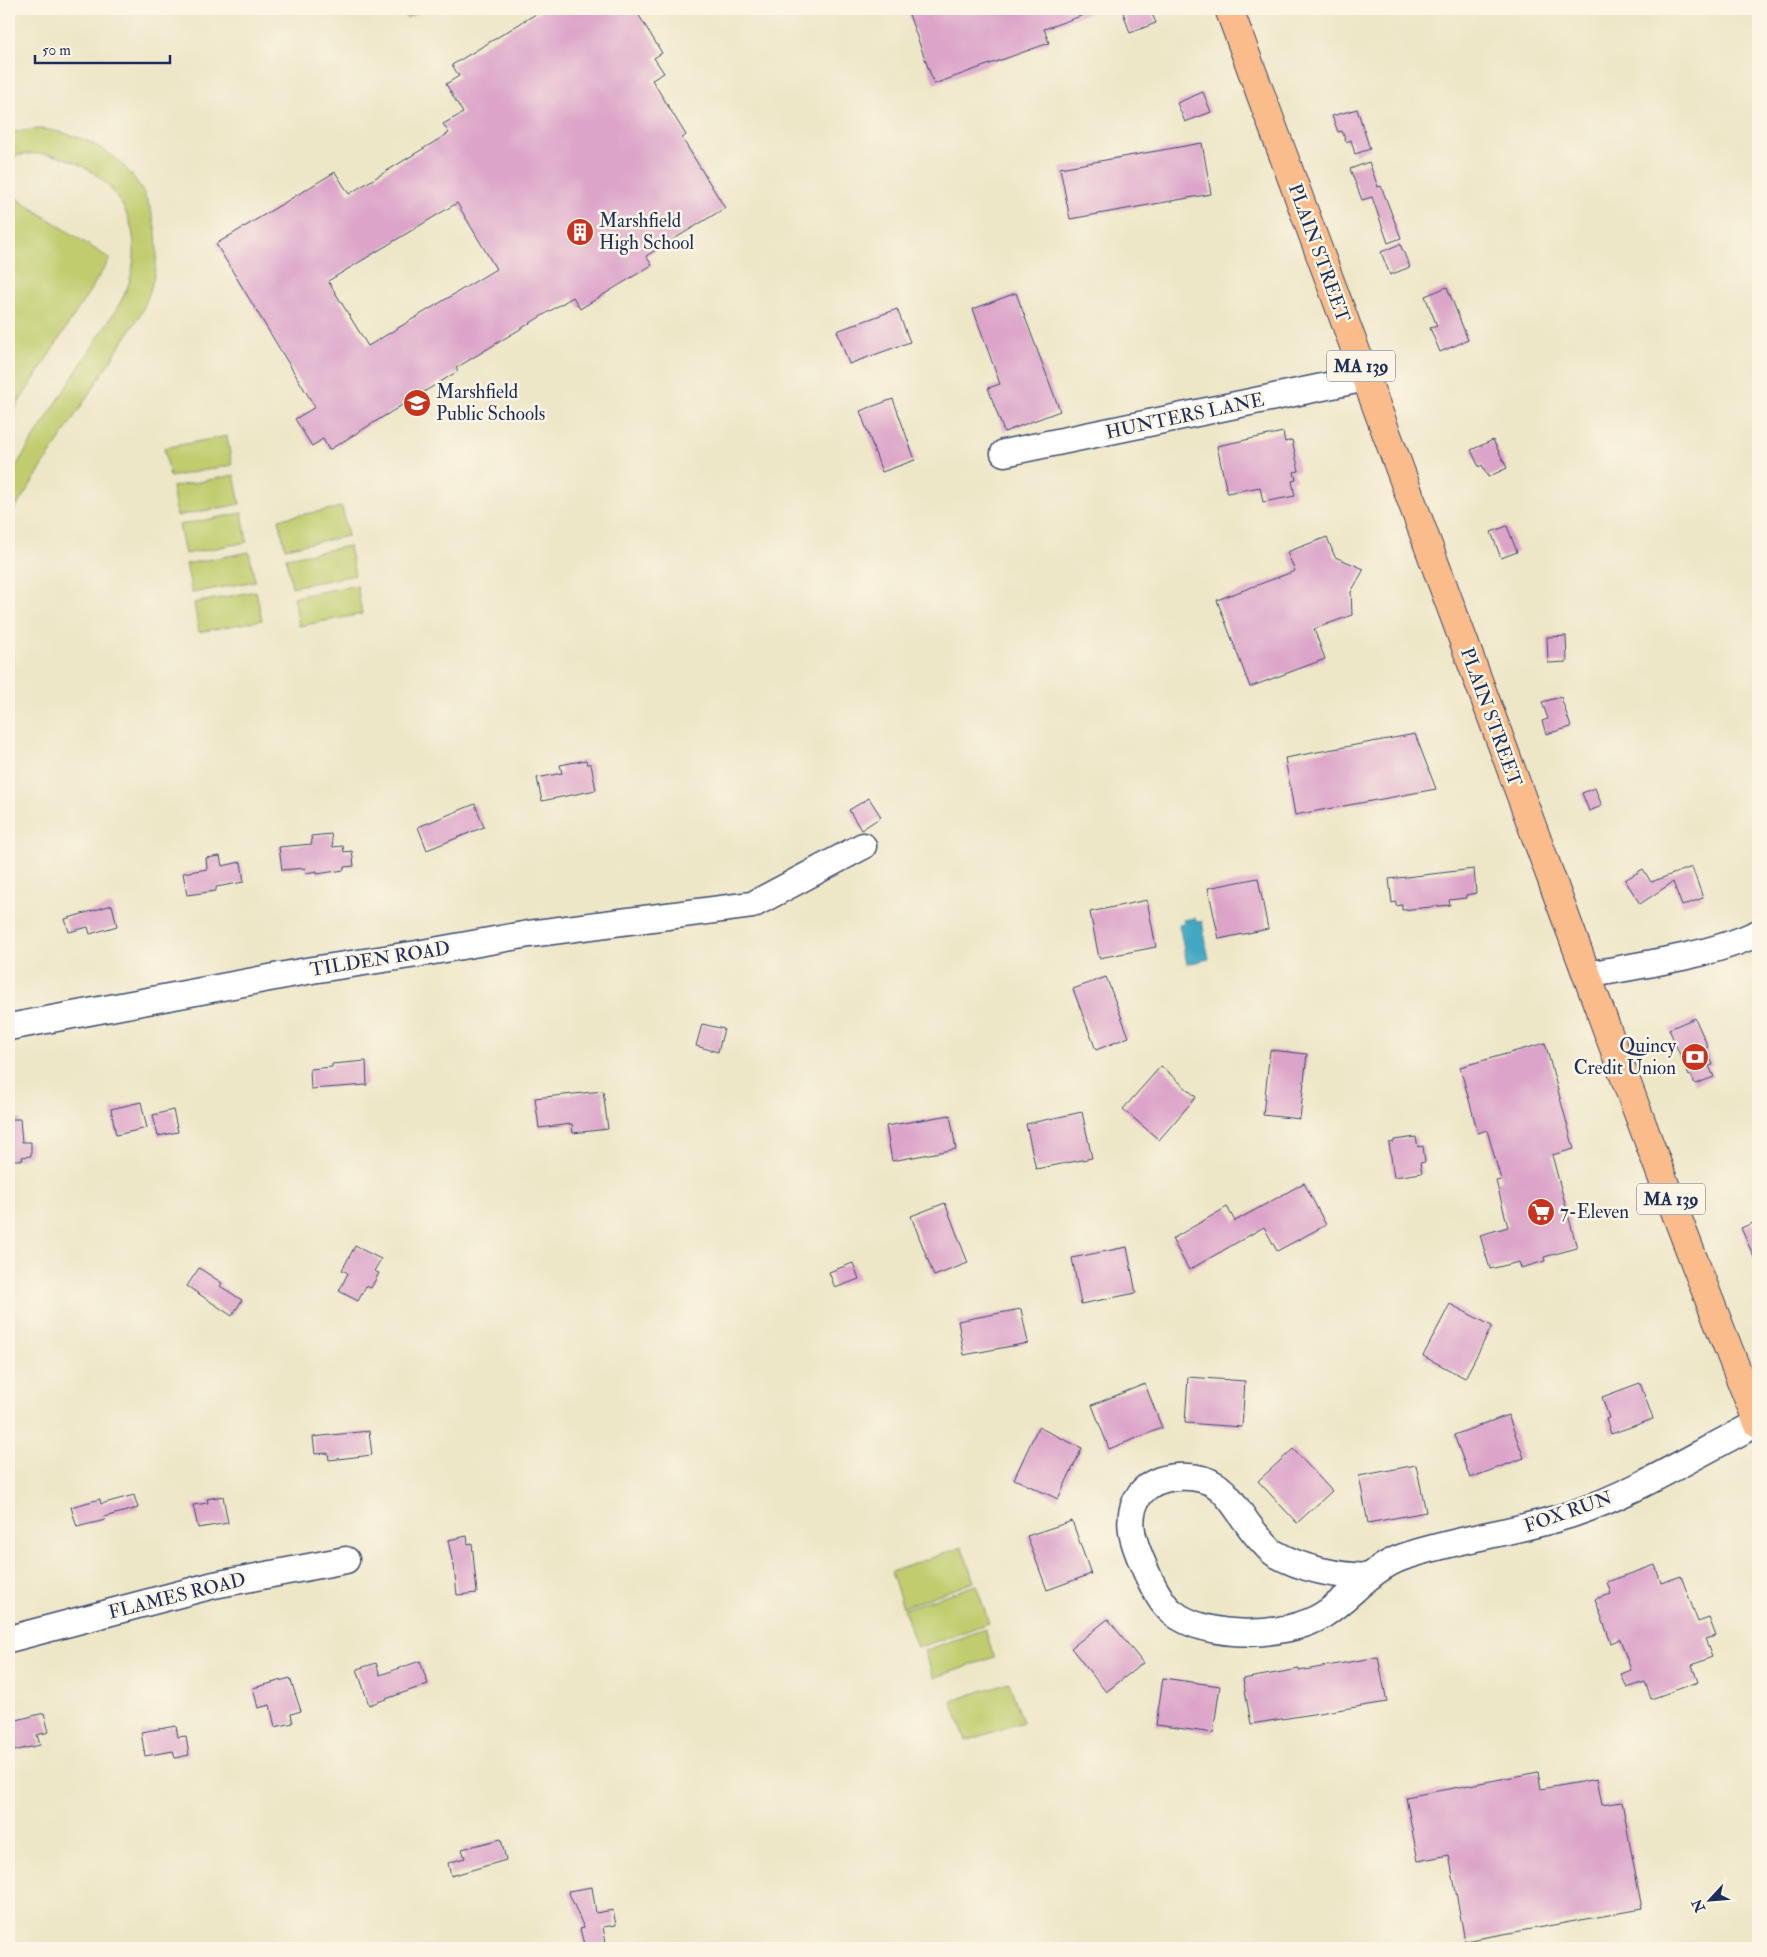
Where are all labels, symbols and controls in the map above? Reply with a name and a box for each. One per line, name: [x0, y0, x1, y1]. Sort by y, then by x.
scale bar: [35, 32, 170, 64]
text: 50 m: [42, 41, 71, 60]
street label: PLAIN STREET: [1283, 180, 1355, 326]
place label: Marshfield High School: [599, 209, 694, 255]
building icon: Marshfield High School: [565, 217, 595, 247]
road number: MA 139: [1327, 351, 1395, 382]
place label: Marshfield Public Schools: [436, 380, 545, 426]
street label: HUNTERS LANE: [1104, 387, 1267, 445]
school or university icon: Marshfield Public Schools: [402, 388, 432, 418]
street label: PLAIN STREET: [1455, 644, 1527, 790]
street label: TILDEN ROAD: [308, 936, 452, 982]
place label: Quincy Credit Union: [1574, 1034, 1677, 1080]
bank icon: Quincy Credit Union: [1680, 1042, 1710, 1072]
road number: MA 139: [1637, 1184, 1705, 1214]
supermarket icon: 7-Eleven: [1526, 1197, 1556, 1227]
place label: 7-Eleven: [1560, 1200, 1629, 1224]
street label: FOX RUN: [1521, 1486, 1615, 1538]
street label: FLAMES ROAD: [106, 1567, 248, 1625]
north arrow: [1684, 1874, 1734, 1924]
text: N: [1688, 1896, 1710, 1916]

